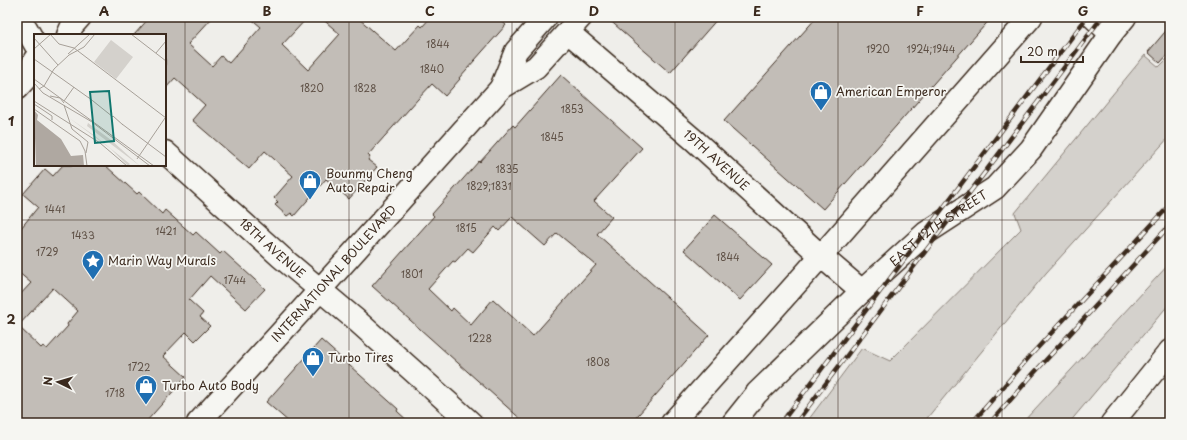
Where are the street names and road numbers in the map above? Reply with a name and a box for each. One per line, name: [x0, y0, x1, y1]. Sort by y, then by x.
street label: 19TH AVENUE: [680, 125, 754, 194]
street label: EAST 12TH STREET: [885, 185, 991, 270]
street label: INTERNATIONAL BOULEVARD: [267, 200, 400, 346]
street label: 18TH AVENUE: [235, 213, 310, 282]

